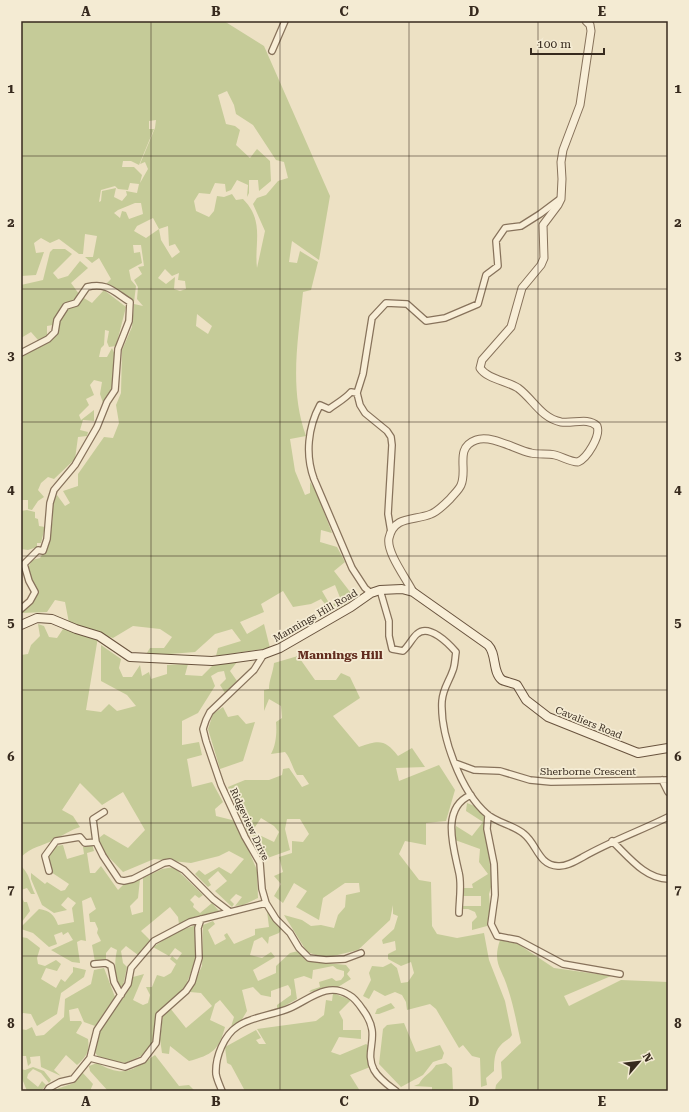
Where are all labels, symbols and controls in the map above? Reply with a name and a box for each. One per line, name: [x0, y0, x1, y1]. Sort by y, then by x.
text: A: [81, 4, 91, 19]
text: B: [211, 4, 221, 19]
text: C: [339, 4, 349, 19]
text: D: [469, 4, 479, 19]
text: E: [598, 4, 606, 19]
scale bar: [531, 30, 604, 56]
text: 100 m: [537, 37, 571, 51]
text: 1: [7, 81, 15, 96]
text: 1: [674, 81, 682, 96]
text: 2: [7, 215, 15, 230]
text: 2: [674, 215, 682, 230]
text: 3: [7, 348, 15, 363]
text: 3: [674, 348, 682, 363]
text: 4: [7, 482, 15, 497]
text: 4: [674, 482, 682, 497]
street label: Mannings Hill Road: [271, 587, 360, 644]
text: 5: [7, 615, 15, 630]
text: 5: [674, 615, 682, 630]
district label: Mannings Hill: [297, 648, 383, 662]
street label: Cavaliers Road: [554, 704, 624, 741]
text: 6: [7, 749, 15, 764]
text: 6: [674, 749, 682, 764]
street label: Sherborne Crescent: [540, 766, 636, 777]
street label: Ridgeview Drive: [228, 786, 271, 863]
text: 7: [7, 882, 15, 897]
text: 7: [674, 882, 682, 897]
text: 8: [7, 1016, 15, 1031]
text: 8: [674, 1016, 682, 1031]
north arrow: [619, 1042, 659, 1082]
text: N: [640, 1051, 655, 1065]
text: A: [81, 1094, 91, 1109]
text: B: [211, 1094, 221, 1109]
text: C: [339, 1094, 349, 1109]
text: D: [469, 1094, 479, 1109]
text: E: [598, 1094, 606, 1109]

